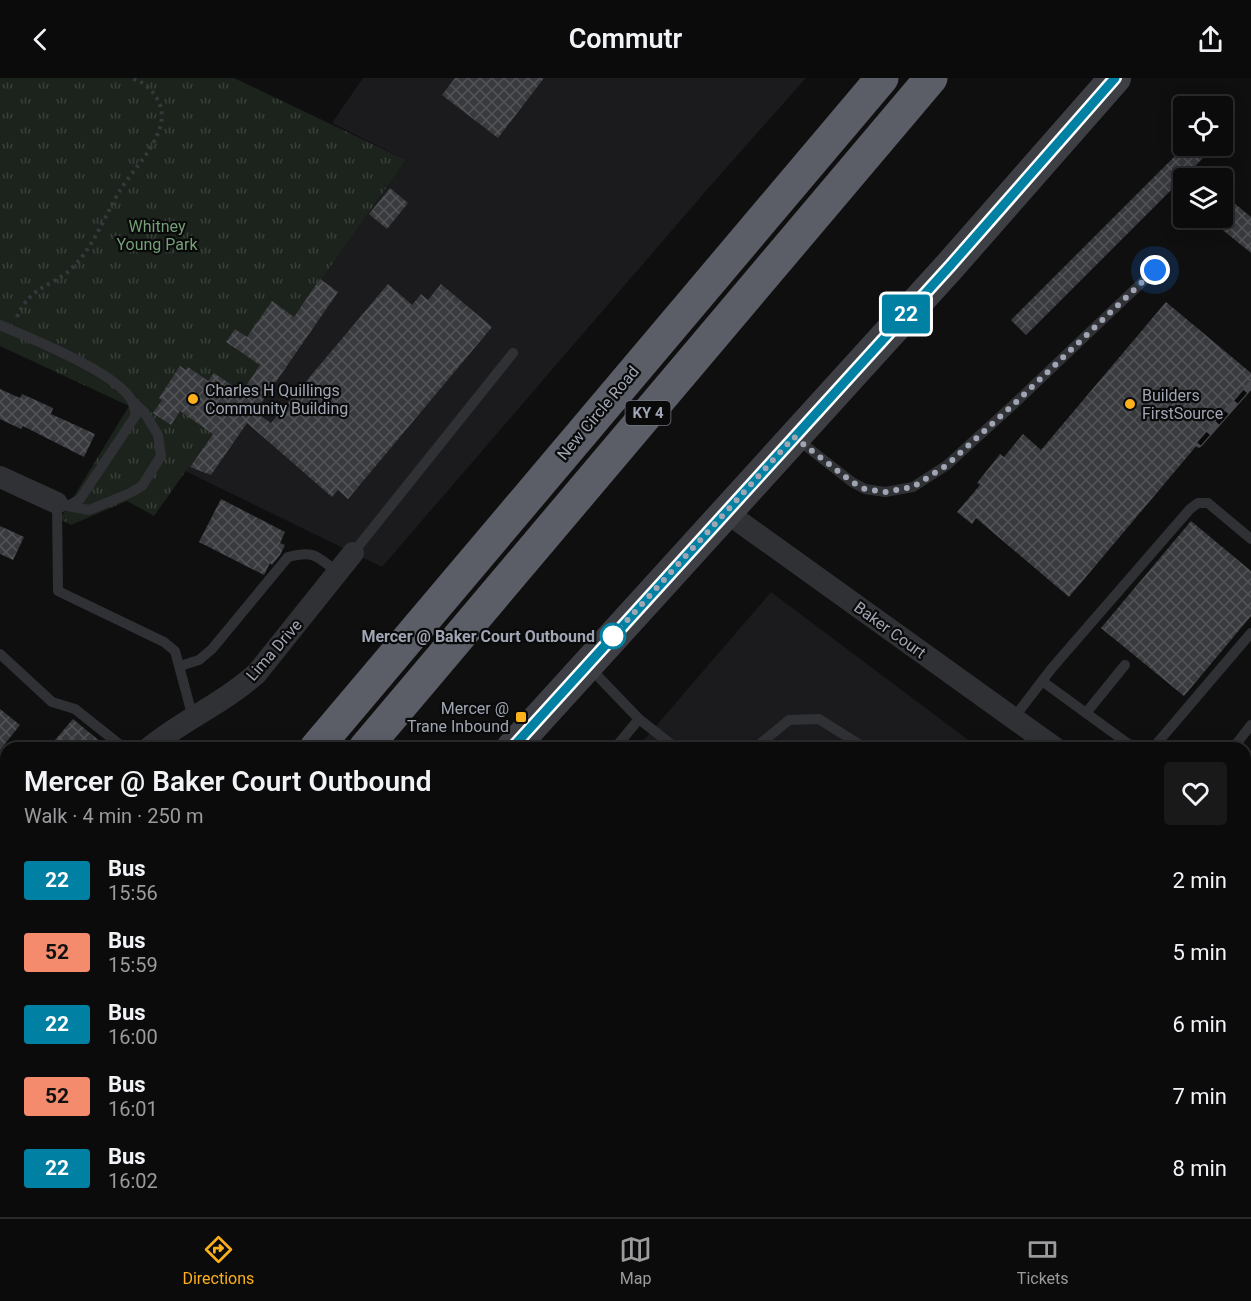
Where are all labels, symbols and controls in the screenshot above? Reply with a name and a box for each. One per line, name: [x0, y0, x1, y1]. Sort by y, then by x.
icon: back: [24, 23, 57, 56]
text: Commutr: [569, 23, 682, 55]
icon: share: [1194, 23, 1227, 56]
map controls: [1173, 96, 1233, 228]
button: locate: [1173, 96, 1233, 156]
button: layers: [1173, 168, 1233, 228]
park label: Whitney Young Park: [116, 217, 198, 254]
your location: [1140, 255, 1170, 285]
line badge: 22: [879, 294, 933, 334]
text: 22: [894, 302, 918, 326]
street label: New Circle Road: [553, 362, 643, 464]
place label: Charles H Quillings Community Building: [205, 381, 348, 418]
place label: Builders FirstSource: [1142, 386, 1223, 423]
marker: Charles H Quillings Community Building: [186, 392, 200, 406]
marker: Builders FirstSource: [1123, 397, 1137, 411]
road number: KY 4: [626, 401, 670, 425]
street label: Baker Court: [850, 598, 930, 662]
street label: Lima Drive: [242, 615, 306, 685]
marker: Mercer @ Baker Court Outbound: [600, 623, 626, 649]
place label: Mercer @ Baker Court Outbound: [361, 627, 595, 646]
place label: Mercer @ Trane Inbound: [407, 699, 509, 736]
marker: Mercer @ Trane Inbound: [514, 710, 528, 724]
button: heart: [1164, 762, 1227, 825]
text: Mercer @ Baker Court Outbound: [24, 765, 431, 798]
text: Walk · 4 min · 250 m: [24, 804, 203, 828]
text: Bus: [108, 856, 146, 881]
text: 22: [45, 868, 69, 892]
text: 2 min: [1172, 868, 1227, 893]
text: 15:56: [108, 881, 158, 905]
text: Bus: [108, 928, 146, 953]
text: 52: [45, 940, 69, 964]
text: 5 min: [1172, 940, 1227, 965]
text: 15:59: [108, 953, 158, 977]
text: Bus: [108, 1000, 146, 1025]
text: 22: [45, 1012, 69, 1036]
text: 6 min: [1172, 1012, 1227, 1037]
text: 16:00: [108, 1025, 158, 1049]
text: Bus: [108, 1072, 146, 1097]
text: 52: [45, 1084, 69, 1108]
text: 7 min: [1172, 1084, 1227, 1109]
text: 16:01: [108, 1097, 158, 1121]
text: Bus: [108, 1144, 146, 1169]
text: 22: [45, 1156, 69, 1180]
text: 8 min: [1172, 1156, 1227, 1181]
text: 16:02: [108, 1169, 158, 1193]
tab: Directions: [182, 1233, 254, 1288]
tab: Map: [619, 1233, 652, 1288]
tab: Tickets: [1017, 1233, 1069, 1288]

